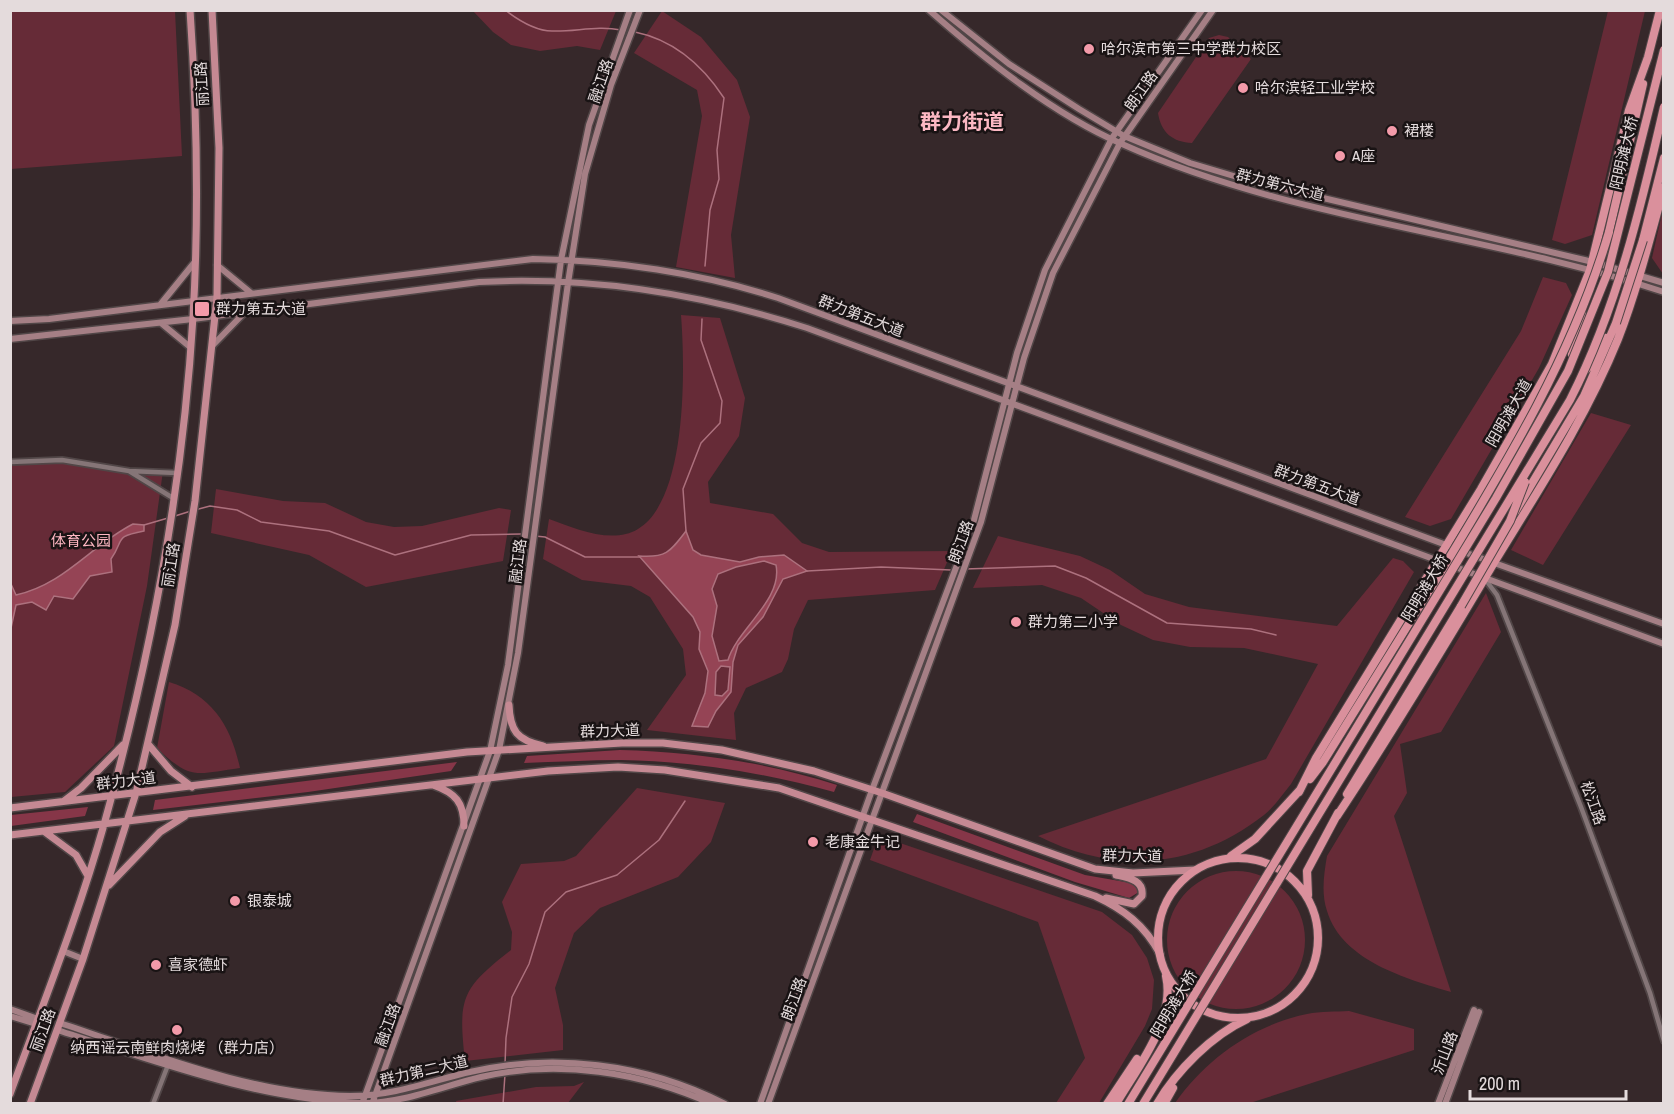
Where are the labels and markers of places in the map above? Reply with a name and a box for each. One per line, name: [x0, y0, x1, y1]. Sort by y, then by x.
place label: 哈尔滨市第三中学群力校区: [1101, 38, 1281, 59]
marker: 哈尔滨市第三中学群力校区: [1082, 42, 1096, 56]
place label: 哈尔滨轻工业学校: [1255, 77, 1375, 98]
marker: 哈尔滨轻工业学校: [1236, 81, 1250, 95]
place label: 裙楼: [1404, 120, 1434, 141]
marker: 裙楼: [1385, 124, 1399, 138]
place label: A座: [1351, 145, 1375, 166]
marker: A座: [1333, 149, 1347, 163]
place label: 群力第五大道: [216, 298, 306, 319]
marker: 群力第五大道: [193, 300, 211, 318]
place label: 群力第二小学: [1028, 611, 1118, 632]
marker: 群力第二小学: [1009, 615, 1023, 629]
place label: 老康金牛记: [825, 831, 900, 852]
marker: 老康金牛记: [806, 835, 820, 849]
place label: 银泰城: [247, 890, 292, 911]
marker: 银泰城: [228, 894, 242, 908]
place label: 喜家德虾: [168, 954, 228, 975]
marker: 喜家德虾: [149, 958, 163, 972]
marker: 纳西谣云南鲜肉烧烤 （群力店）: [170, 1023, 184, 1037]
place label: 纳西谣云南鲜肉烧烤 （群力店）: [70, 1037, 284, 1058]

